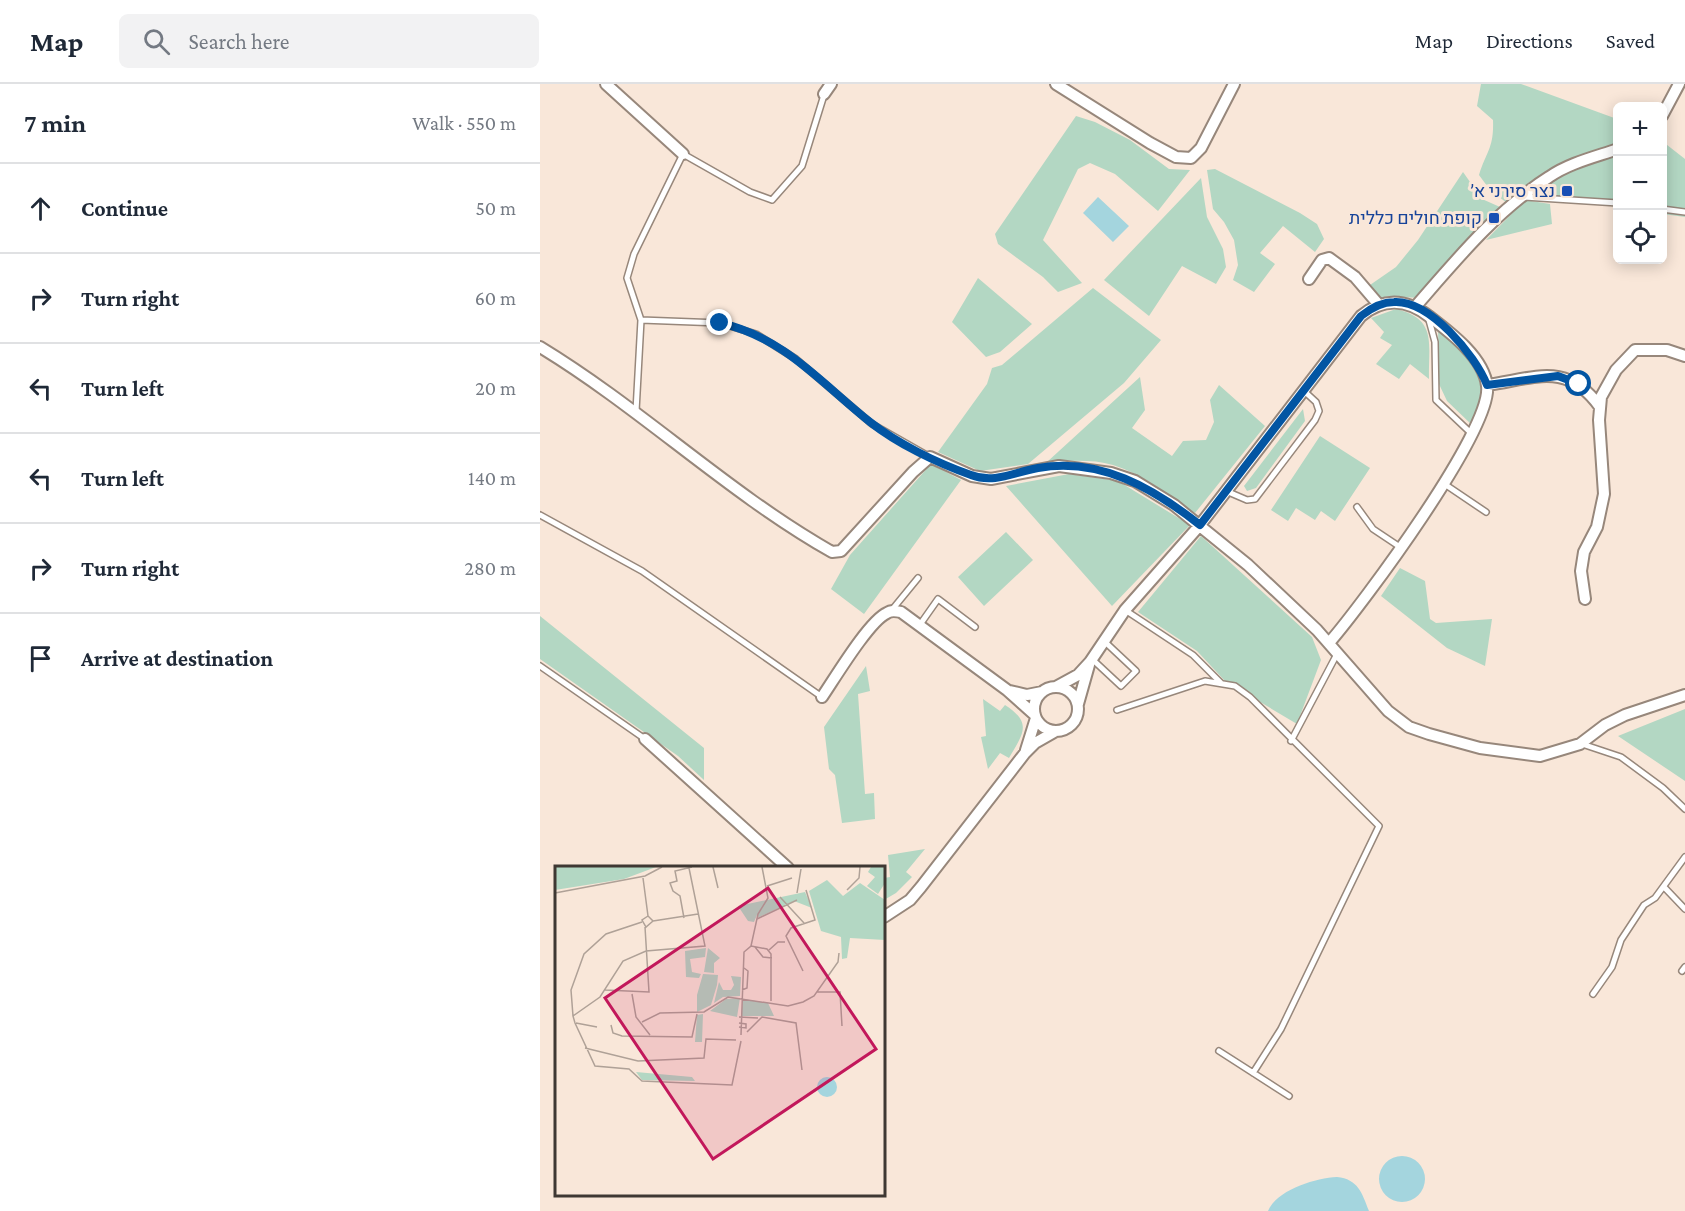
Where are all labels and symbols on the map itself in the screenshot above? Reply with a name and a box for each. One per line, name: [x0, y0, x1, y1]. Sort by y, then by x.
place label: נצר סירני א׳: [1471, 181, 1555, 201]
marker: נצר סירני א׳: [1560, 184, 1574, 198]
place label: קופת חולים כללית: [1349, 208, 1482, 228]
marker: קופת חולים כללית: [1487, 211, 1501, 225]
route end: [706, 309, 732, 335]
route start: [1565, 370, 1591, 396]
inset map: [555, 866, 885, 1196]

